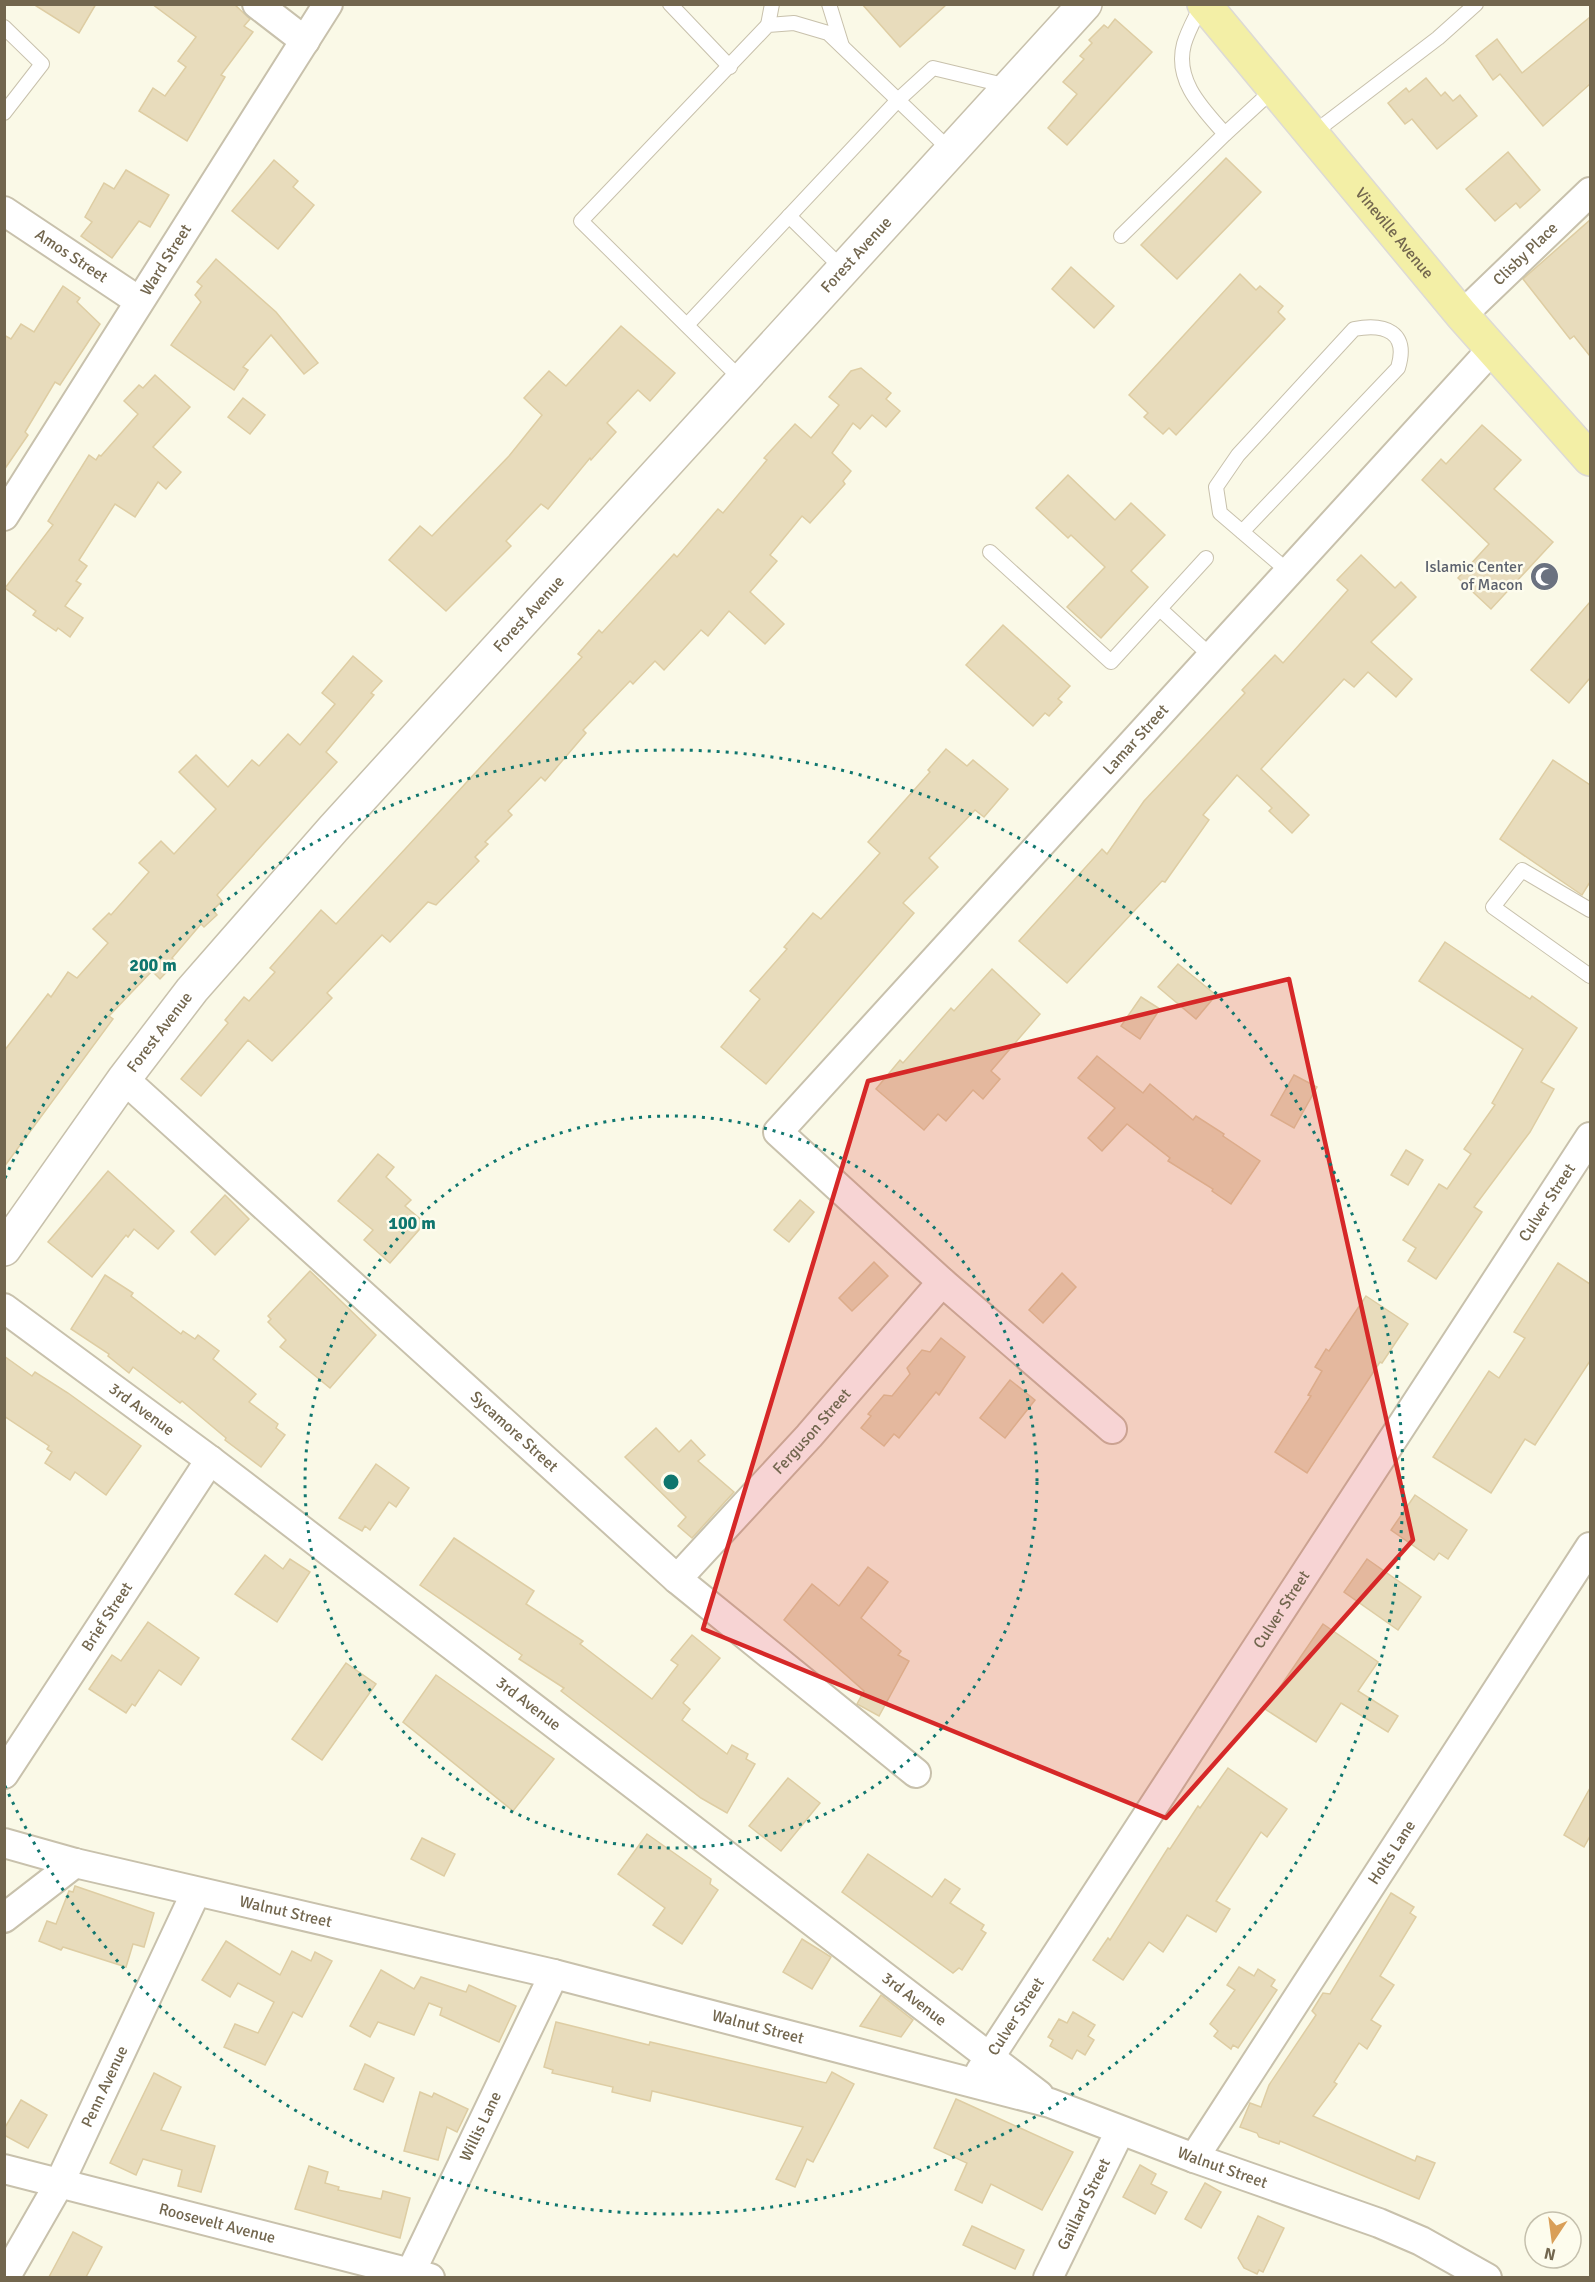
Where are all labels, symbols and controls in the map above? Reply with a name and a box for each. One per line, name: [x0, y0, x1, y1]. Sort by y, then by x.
street label: Vineville Avenue: [1351, 184, 1438, 283]
street label: Forest Avenue: [817, 213, 896, 297]
street label: Clisby Place: [1489, 218, 1562, 290]
street label: Ward Street: [136, 220, 196, 299]
street label: Amos Street: [31, 225, 112, 288]
place label: Islamic Center of Macon: [1425, 557, 1523, 595]
mosque icon: Islamic Center of Macon: [1528, 560, 1560, 592]
street label: Forest Avenue: [489, 572, 569, 656]
street label: Lamar Street: [1099, 700, 1173, 779]
text: 200 m: [129, 954, 177, 976]
street label: Forest Avenue: [123, 988, 197, 1076]
street label: Culver Street: [1514, 1160, 1580, 1245]
text: 100 m: [388, 1212, 436, 1234]
street label: 3rd Avenue: [105, 1379, 178, 1440]
street label: Ferguson Street: [769, 1384, 856, 1479]
street label: Sycamore Street: [466, 1387, 563, 1477]
centre of rings: [661, 1472, 681, 1492]
street label: Culver Street: [1249, 1567, 1315, 1652]
street label: Brief Street: [77, 1578, 137, 1655]
street label: 3rd Avenue: [492, 1673, 565, 1735]
street label: Holts Lane: [1364, 1817, 1420, 1889]
street label: Walnut Street: [237, 1891, 334, 1932]
street label: 3rd Avenue: [878, 1968, 951, 2031]
street label: Culver Street: [983, 1974, 1049, 2060]
street label: Walnut Street: [710, 2005, 806, 2049]
street label: Penn Avenue: [77, 2043, 132, 2131]
street label: Willis Lane: [455, 2088, 506, 2165]
street label: Walnut Street: [1174, 2143, 1270, 2193]
street label: Gaillard Street: [1053, 2155, 1115, 2254]
street label: Roosevelt Avenue: [157, 2199, 278, 2248]
north arrow: [1523, 2210, 1583, 2270]
text: N: [1542, 2243, 1558, 2265]

